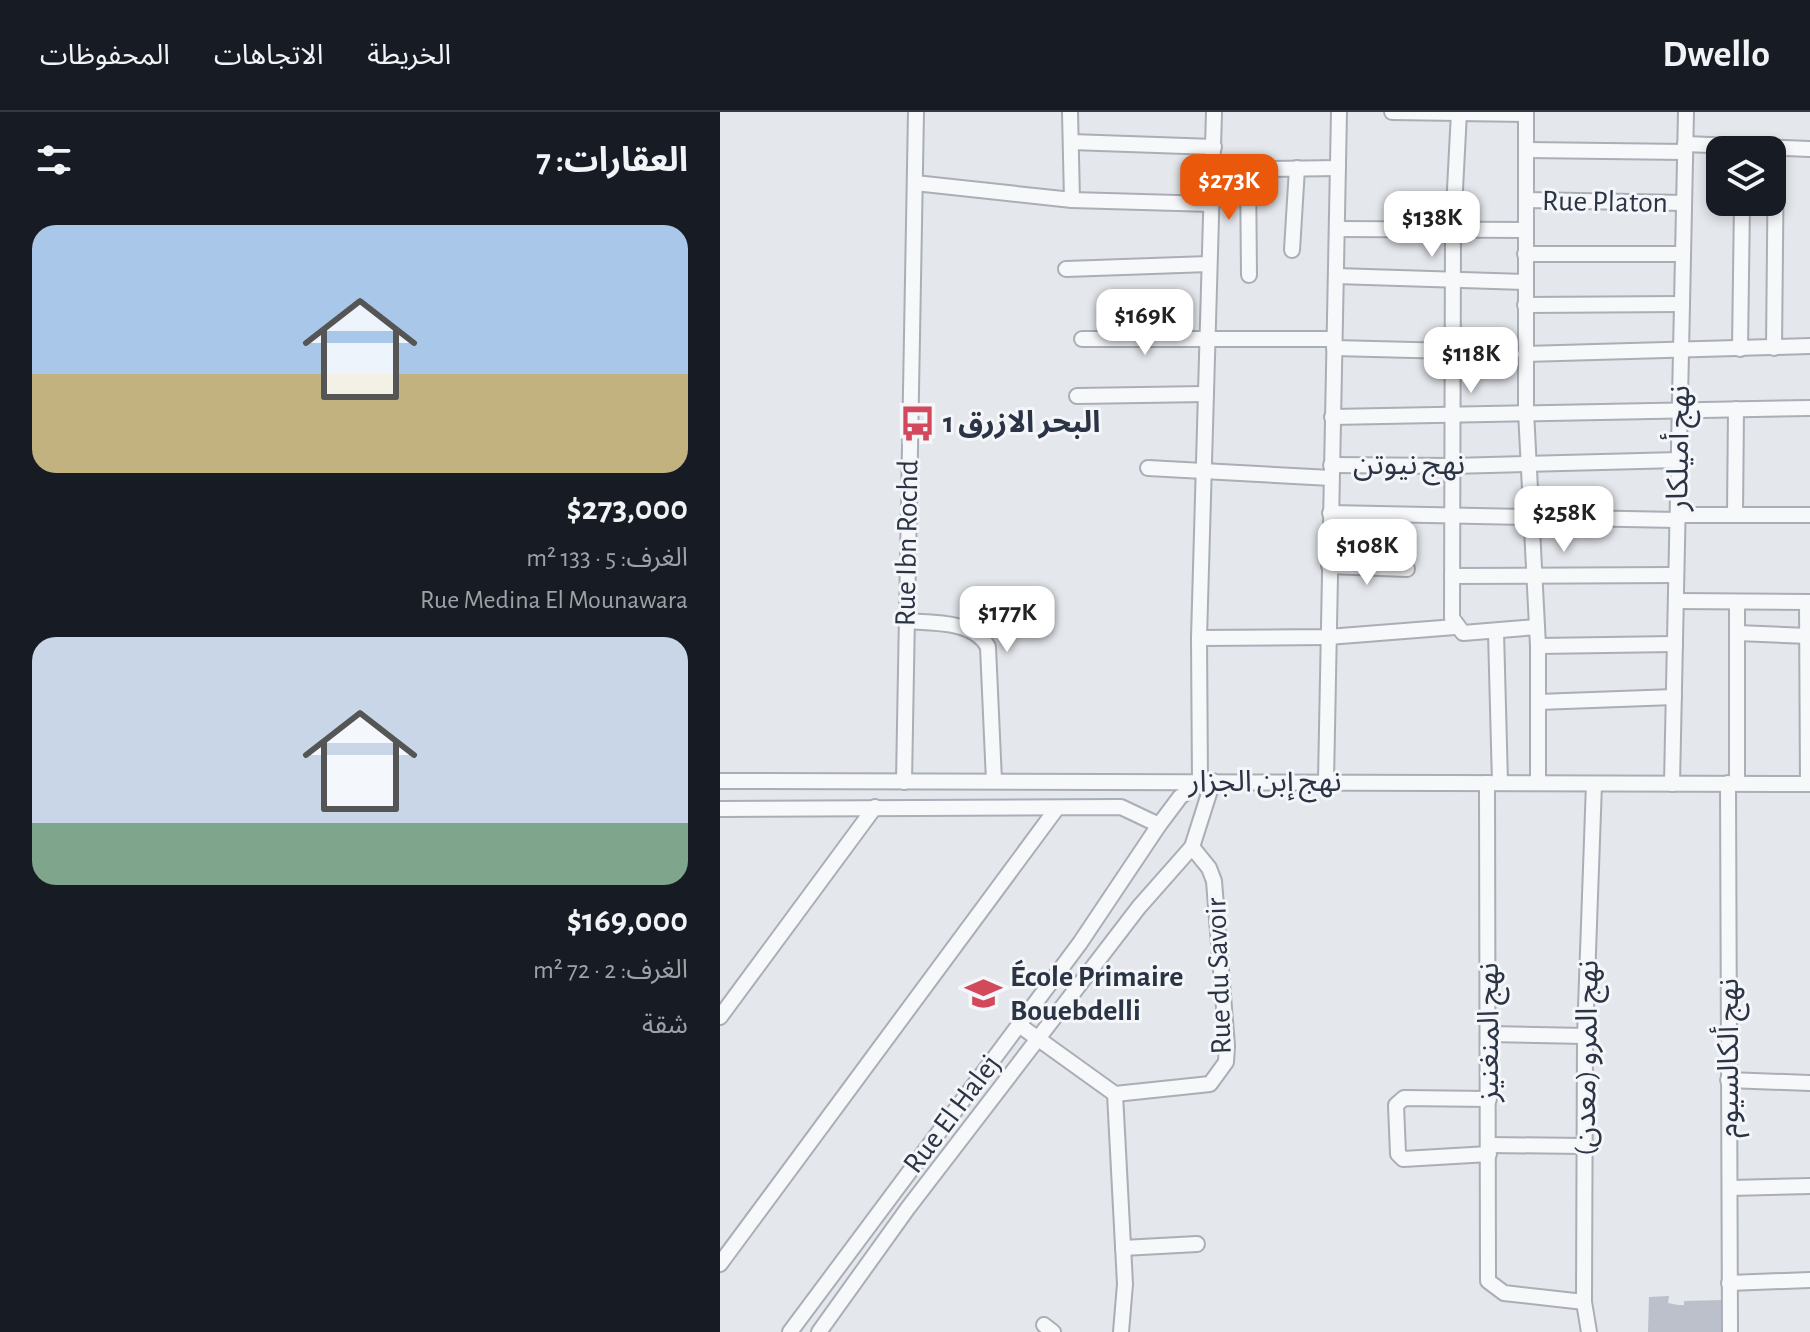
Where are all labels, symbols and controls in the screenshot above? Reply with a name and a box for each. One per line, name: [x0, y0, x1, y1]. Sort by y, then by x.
text: Dwello: [1662, 36, 1770, 74]
text: المحفوظات: [40, 42, 170, 70]
text: الاتجاهات: [214, 42, 323, 70]
text: الخريطة: [367, 42, 451, 70]
map controls: [1706, 136, 1786, 216]
button: layers: [1706, 136, 1786, 216]
icon: filters: [32, 138, 76, 182]
text: العقارات: 7: [536, 144, 688, 178]
pin: $273K: [1173, 154, 1285, 222]
text: $273K: [1198, 167, 1260, 193]
street label: Rue Platon: [1542, 186, 1668, 218]
pin: $138K: [1376, 191, 1488, 259]
text: $138K: [1402, 204, 1462, 230]
icon: home: [288, 277, 432, 421]
pin: $169K: [1089, 289, 1201, 357]
text: $169K: [1114, 302, 1176, 328]
pin: $118K: [1415, 327, 1527, 395]
text: $118K: [1442, 340, 1500, 366]
street label: نهج أميلكار: [1658, 385, 1701, 512]
bus stop icon: 1 البحر الازرق: [898, 404, 936, 442]
place label: 1 البحر الازرق: [943, 408, 1100, 439]
street label: نهج نيوتن: [1353, 450, 1465, 486]
street label: Rue Ibn Rochd: [891, 459, 923, 627]
pin: $258K: [1508, 486, 1620, 554]
text: $273,000: [566, 492, 688, 526]
text: $258K: [1532, 499, 1596, 525]
pin: $108K: [1311, 519, 1423, 587]
text: $108K: [1336, 532, 1398, 558]
text: الغرف: 5 · 133 m²: [526, 545, 688, 571]
pin: $177K: [951, 586, 1063, 654]
text: Rue Medina El Mounawara: [420, 587, 688, 613]
text: $177K: [978, 599, 1036, 625]
icon: home: [288, 689, 432, 833]
street label: نهج إبن الجزار: [1188, 767, 1342, 803]
street label: Rue du Savoir: [1201, 897, 1237, 1055]
text: $169,000: [567, 904, 688, 938]
text: الغرف: 2 · 72 m²: [533, 957, 688, 983]
place label: École Primaire Bouebdelli: [1010, 959, 1183, 1026]
street label: نهج المرو (معدن): [1570, 960, 1610, 1156]
street label: نهج المنغنيز: [1474, 962, 1510, 1103]
school or university icon: École Primaire Bouebdelli: [965, 975, 1003, 1013]
street label: نهج ألكالسيوم: [1709, 978, 1750, 1138]
text: شقة: [642, 1012, 688, 1038]
street label: Rue El Halej: [898, 1049, 1006, 1179]

